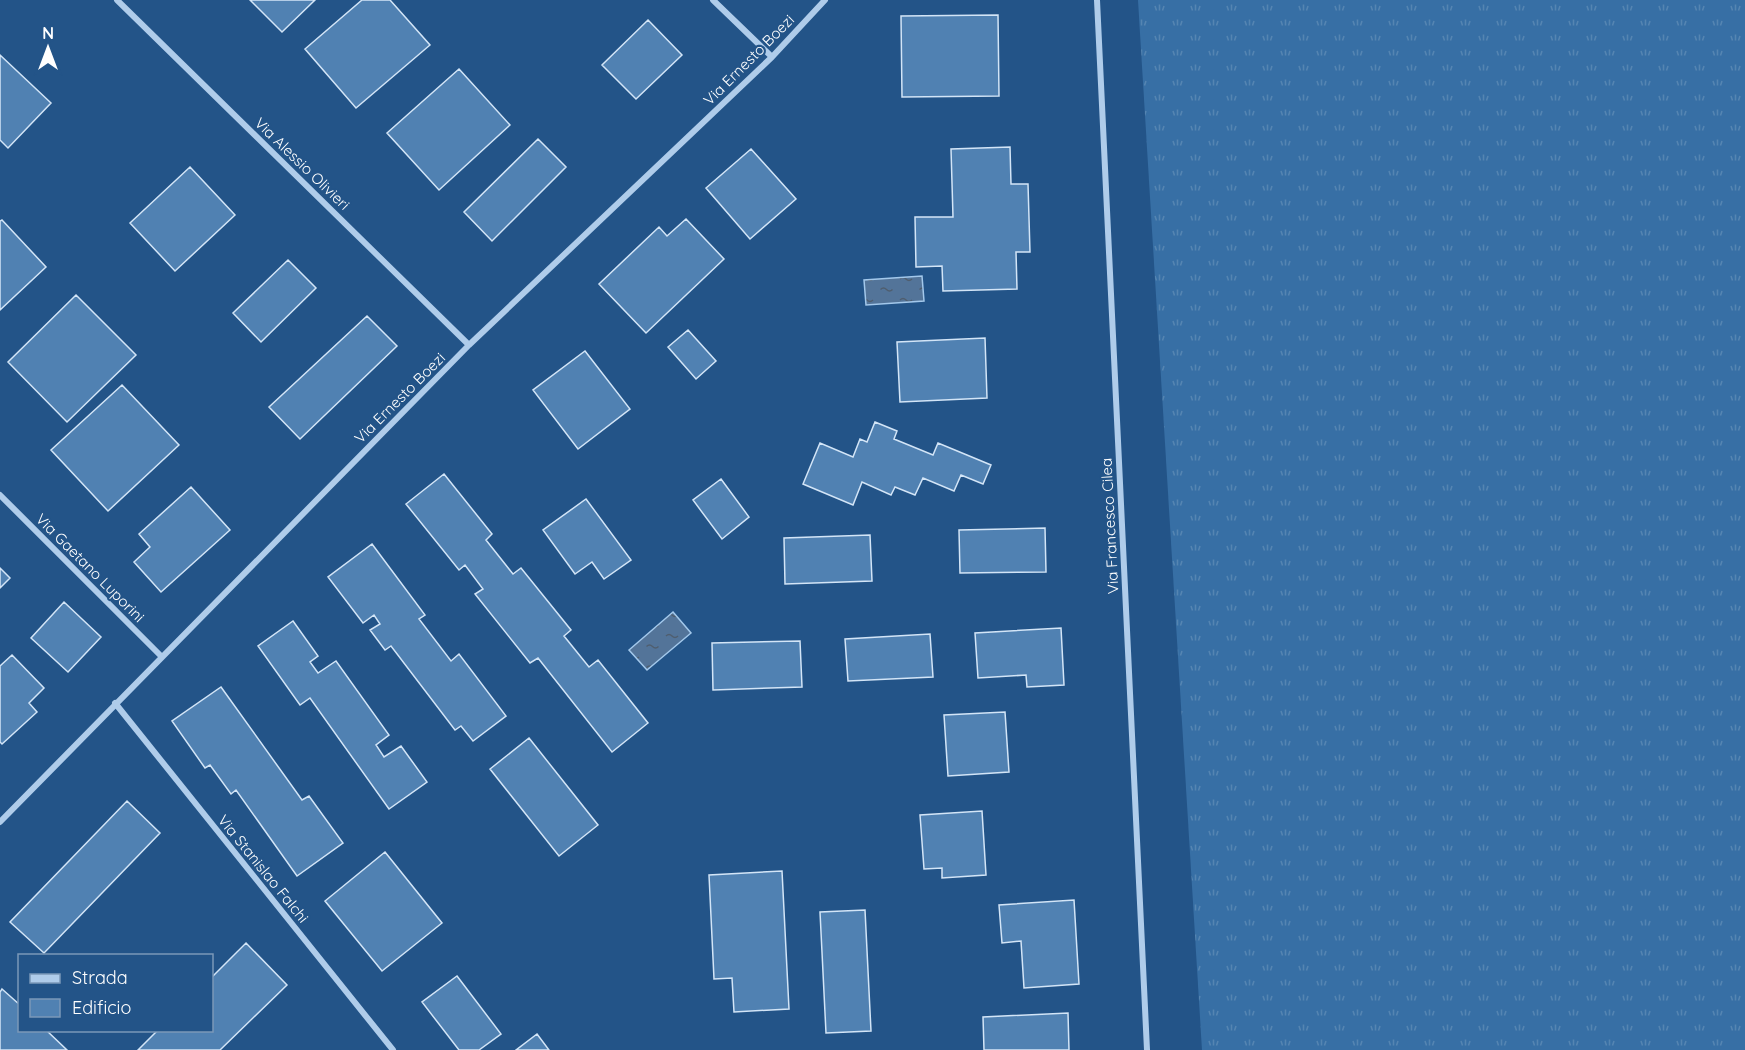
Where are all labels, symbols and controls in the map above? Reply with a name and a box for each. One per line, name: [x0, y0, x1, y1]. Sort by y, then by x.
street label: Via Ernesto Boezi: [699, 10, 798, 109]
north arrow: [18, 18, 78, 78]
text: N: [42, 23, 54, 43]
street label: Via Alessio Olivieri: [251, 113, 354, 214]
street label: Via Ernesto Boezi: [350, 348, 449, 447]
street label: Via Francesco Cilea: [1096, 458, 1123, 595]
street label: Via Gaetano Luporini: [32, 509, 149, 626]
street label: Via Stanislao Falchi: [214, 811, 313, 927]
legend: [18, 954, 213, 1032]
text: Strada: [72, 966, 128, 989]
text: Edificio: [72, 996, 131, 1019]

